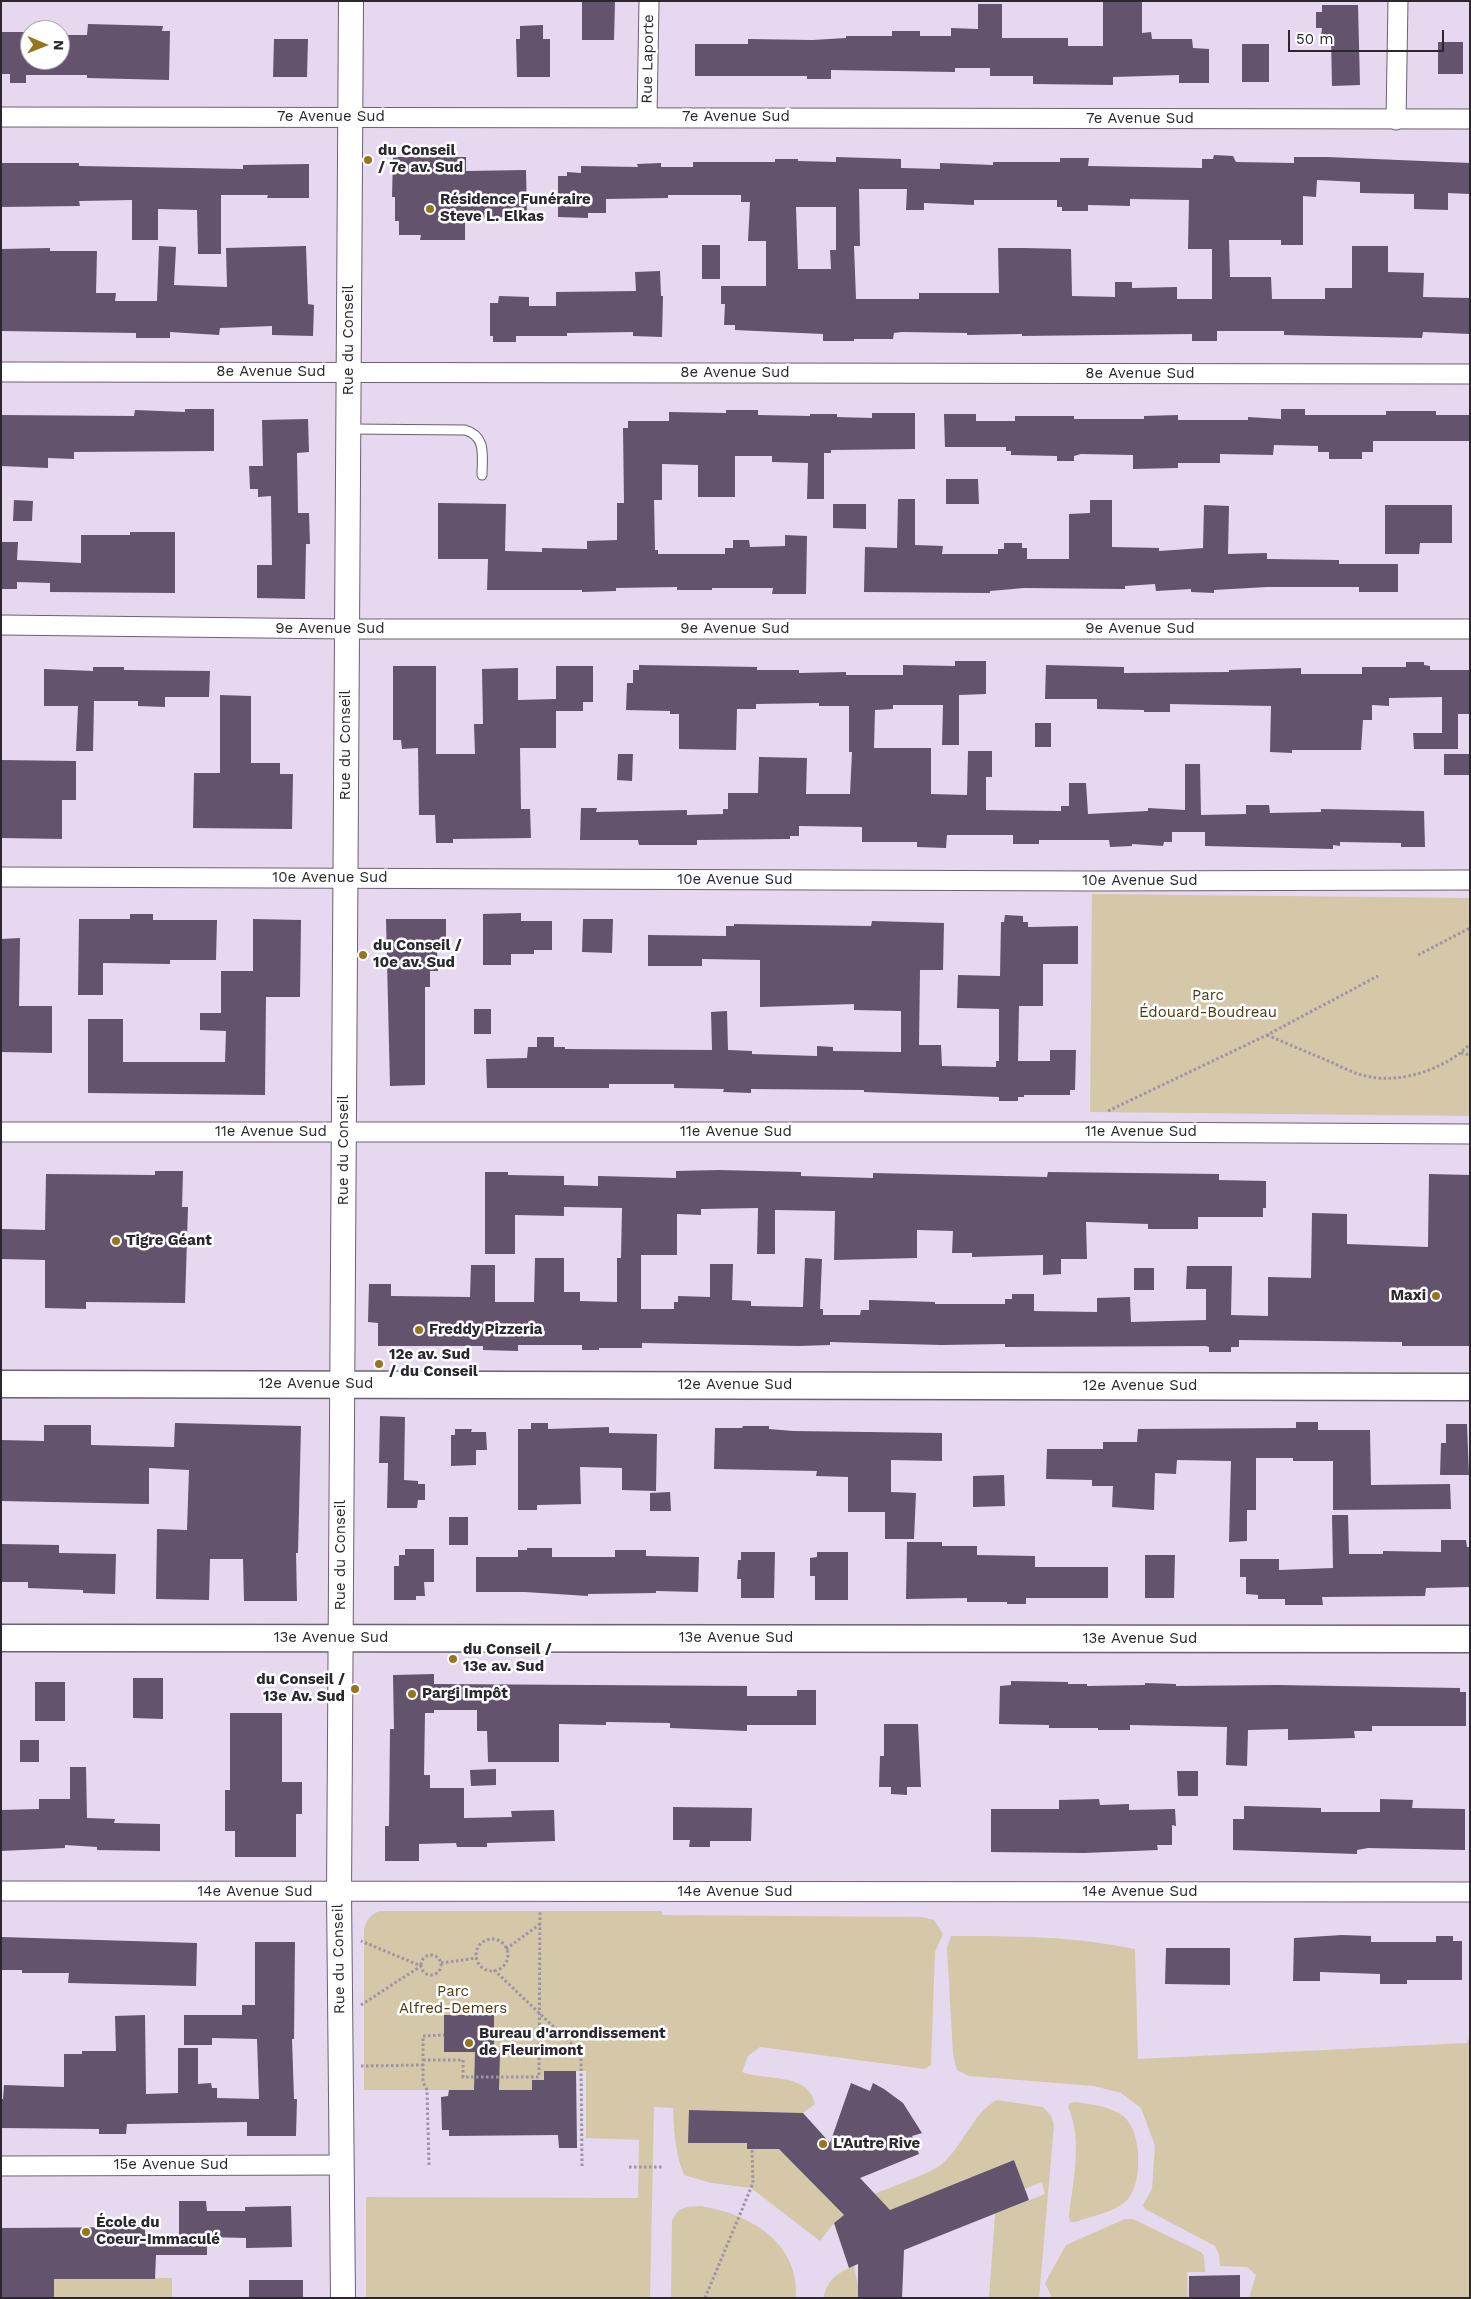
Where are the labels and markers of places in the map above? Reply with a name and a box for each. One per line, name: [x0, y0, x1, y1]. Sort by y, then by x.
place label: du Conseil / 7e av. Sud: [378, 142, 463, 177]
marker: du Conseil / 7e av. Sud: [362, 154, 374, 166]
place label: Résidence Funéraire Steve L. Elkas: [440, 191, 591, 226]
marker: Résidence Funéraire Steve L. Elkas: [424, 203, 436, 215]
place label: du Conseil / 10e av. Sud: [373, 937, 462, 972]
marker: du Conseil / 10e av. Sud: [357, 949, 369, 961]
place label: Tigre Géant: [126, 1232, 212, 1250]
marker: Tigre Géant: [110, 1235, 122, 1247]
place label: Maxi: [1391, 1287, 1426, 1305]
marker: Maxi: [1430, 1290, 1442, 1302]
place label: Freddy Pizzeria: [429, 1321, 543, 1339]
marker: Freddy Pizzeria: [413, 1324, 425, 1336]
place label: 12e av. Sud / du Conseil: [389, 1346, 478, 1381]
marker: 12e av. Sud / du Conseil: [373, 1358, 385, 1370]
place label: du Conseil / 13e av. Sud: [463, 1641, 552, 1676]
marker: du Conseil / 13e av. Sud: [447, 1653, 459, 1665]
place label: du Conseil / 13e Av. Sud: [256, 1671, 345, 1706]
marker: du Conseil / 13e Av. Sud: [349, 1683, 361, 1695]
place label: Pargi Impôt: [422, 1685, 508, 1703]
marker: Pargi Impôt: [406, 1688, 418, 1700]
place label: Bureau d'arrondissement de Fleurimont: [479, 2025, 666, 2060]
marker: Bureau d'arrondissement de Fleurimont: [463, 2037, 475, 2049]
place label: L'Autre Rive: [833, 2135, 920, 2153]
marker: L'Autre Rive: [817, 2138, 829, 2150]
place label: École du Coeur-Immaculé: [96, 2214, 220, 2249]
marker: École du Coeur-Immaculé: [80, 2226, 92, 2238]

